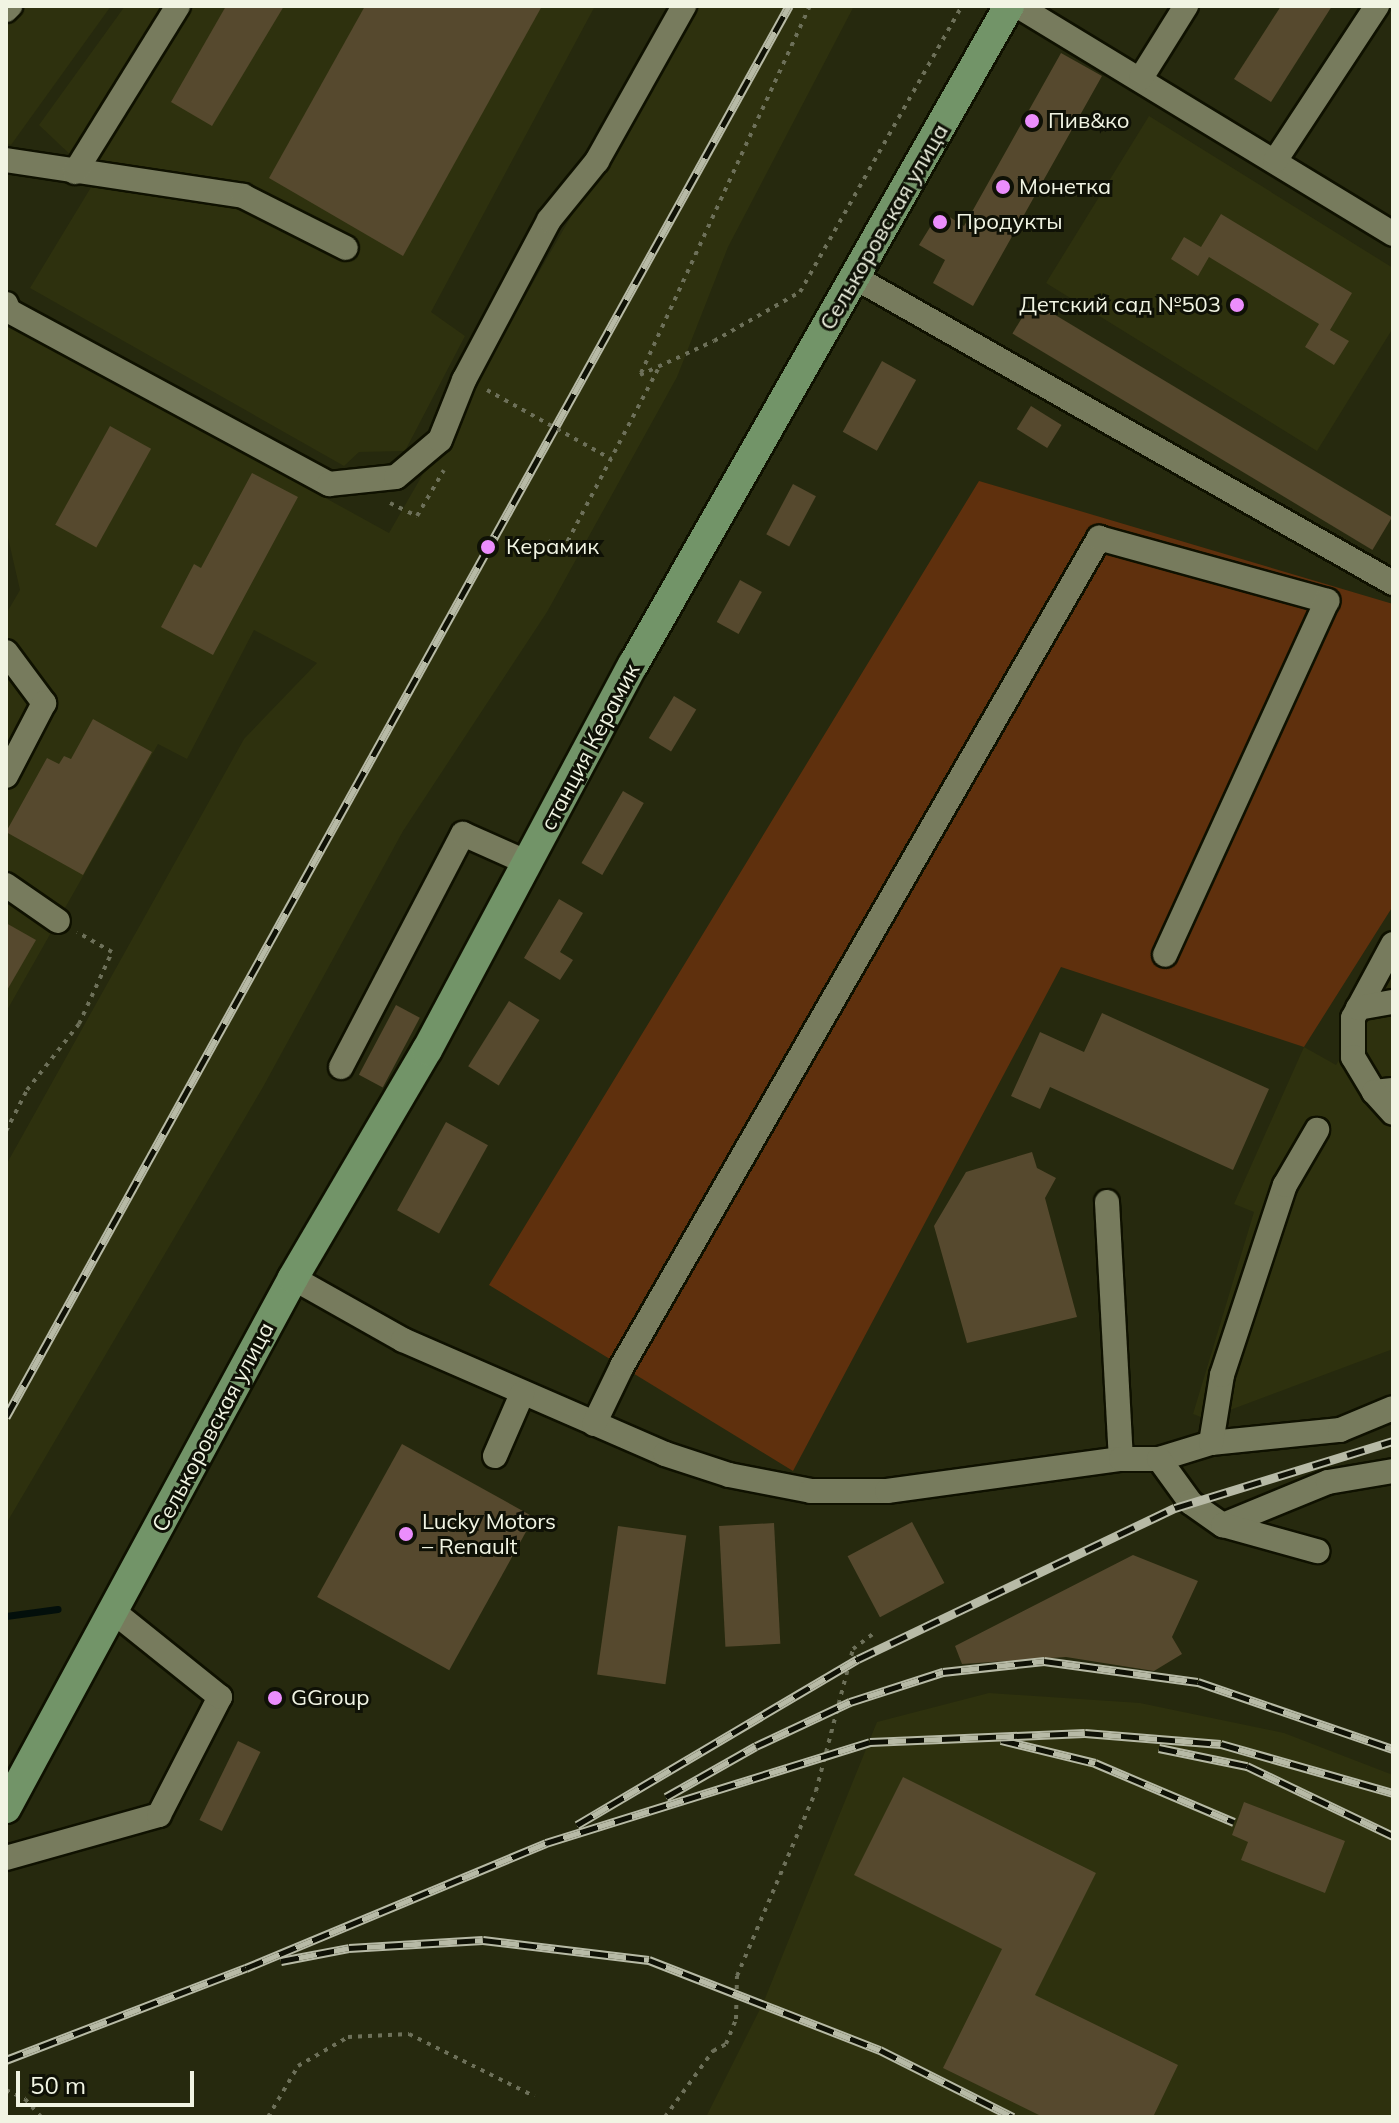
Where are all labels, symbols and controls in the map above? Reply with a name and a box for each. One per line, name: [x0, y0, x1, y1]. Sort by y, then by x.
place label: Пив&ко: [1048, 108, 1130, 134]
marker: Пив&ко: [1023, 112, 1041, 130]
street label: Селькоровская улица: [814, 119, 954, 335]
place label: Монетка: [1019, 174, 1111, 200]
marker: Монетка: [994, 178, 1012, 196]
place label: Продукты: [956, 209, 1063, 235]
marker: Продукты: [931, 213, 949, 231]
place label: Детский сад №503: [1019, 292, 1221, 318]
marker: Детский сад №503: [1228, 296, 1246, 314]
place label: Керамик: [506, 534, 599, 560]
marker: Керамик: [477, 536, 499, 558]
street label: станция Керамик: [535, 659, 645, 835]
street label: Селькоровская улица: [147, 1318, 279, 1536]
place label: Lucky Motors – Renault: [422, 1508, 556, 1560]
marker: Lucky Motors – Renault: [397, 1525, 415, 1543]
place label: GGroup: [291, 1685, 369, 1711]
marker: GGroup: [266, 1689, 284, 1707]
scale bar: [20, 2055, 198, 2105]
text: 50 m: [30, 2070, 86, 2100]

